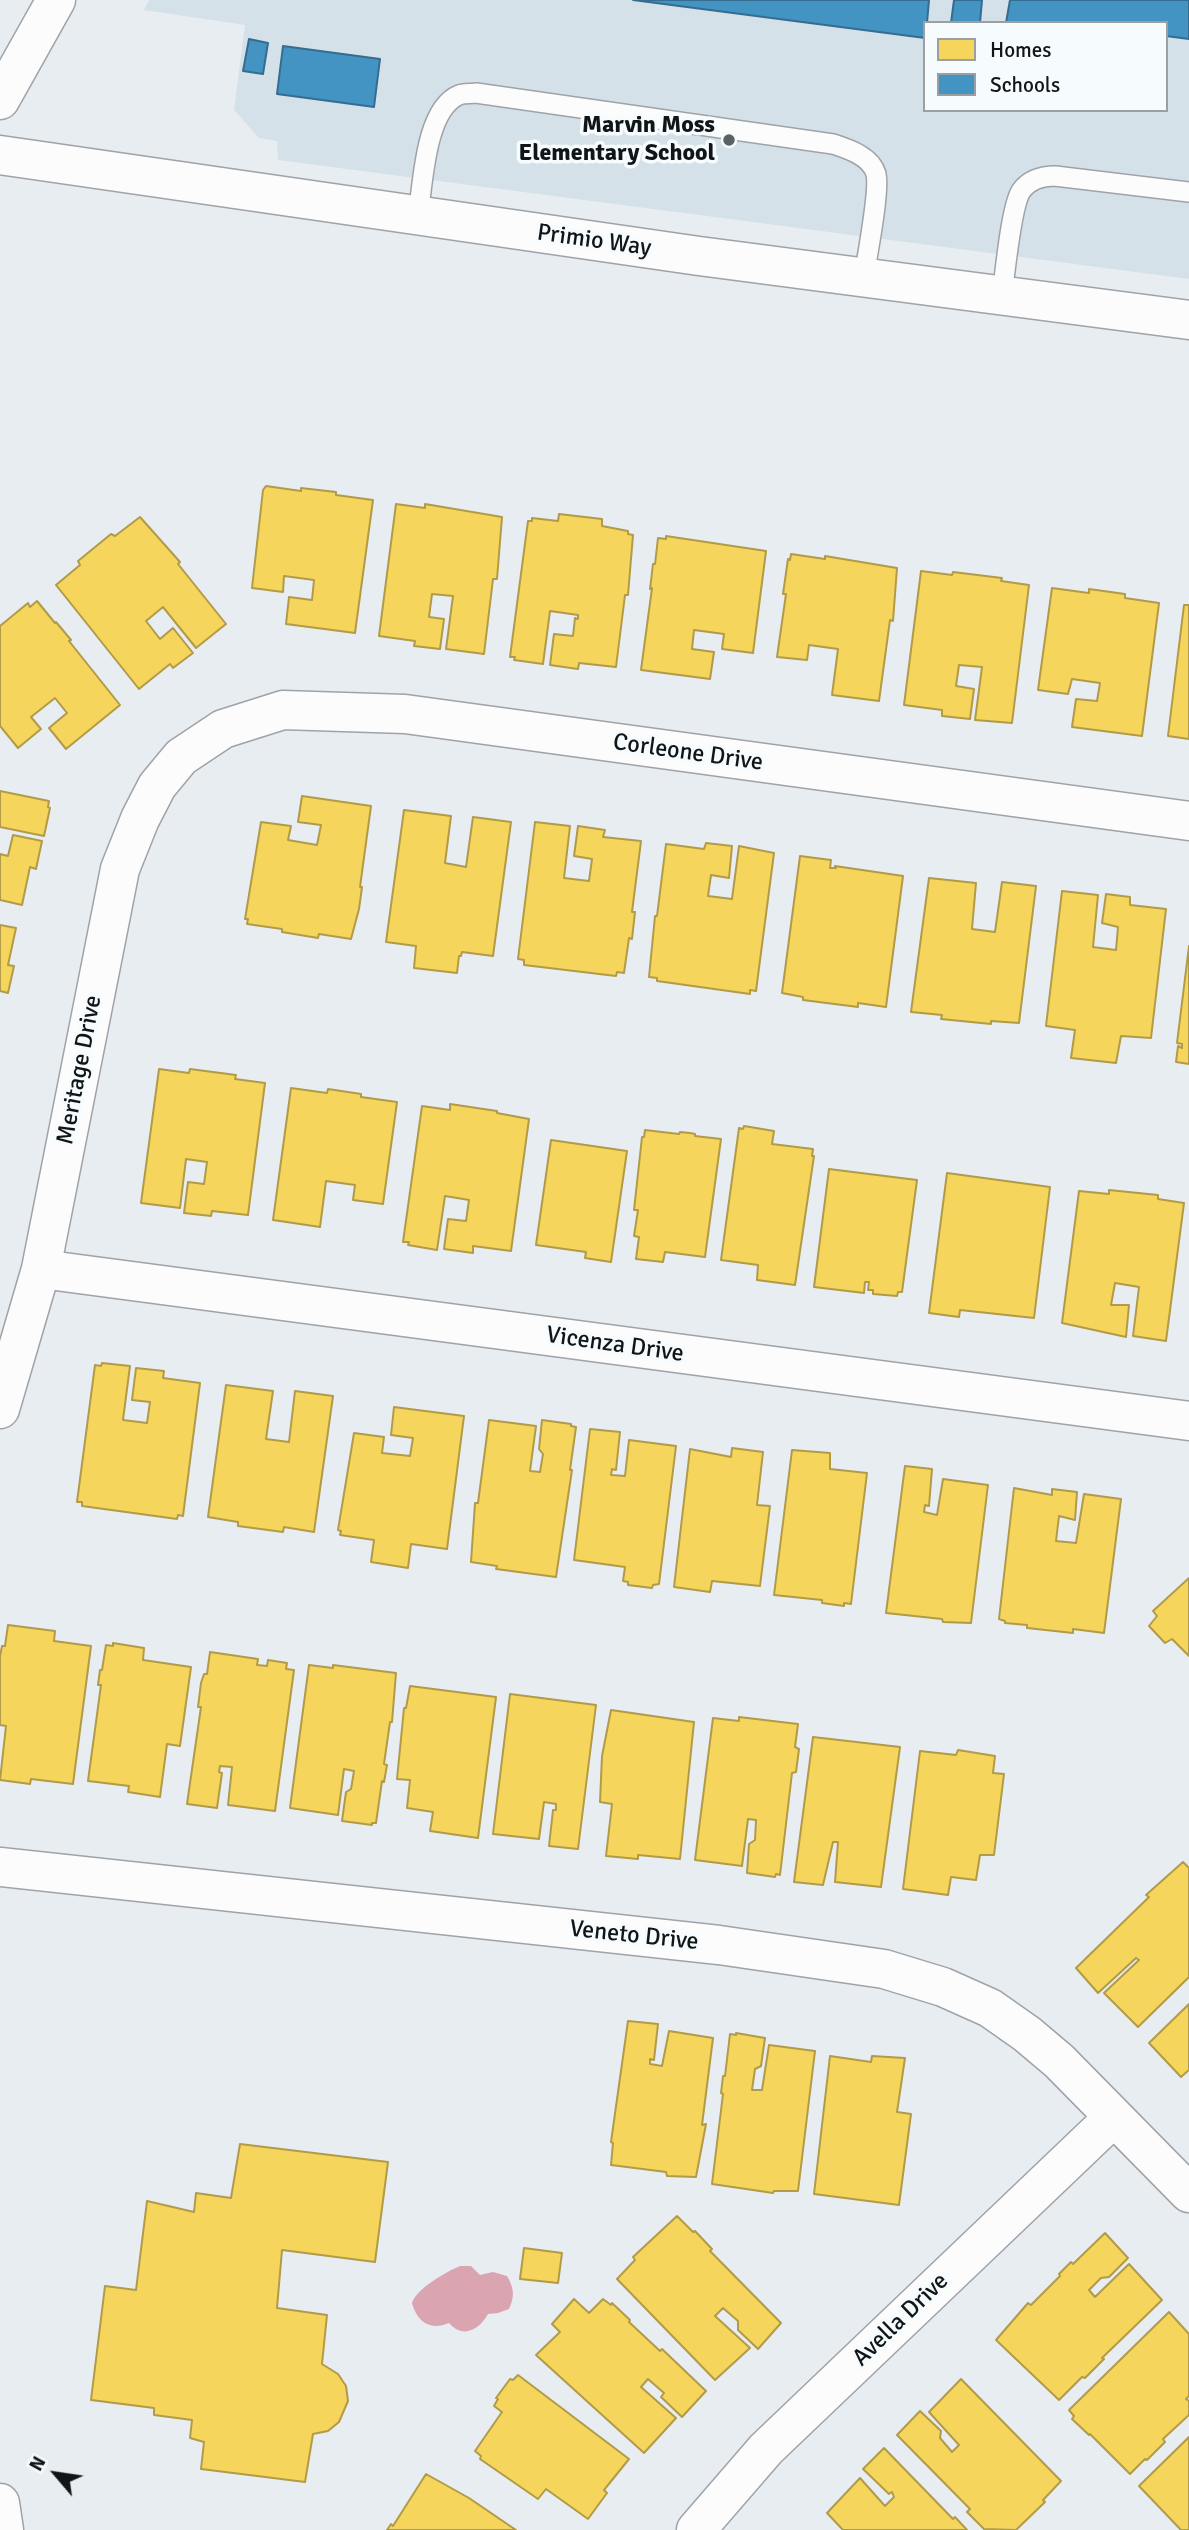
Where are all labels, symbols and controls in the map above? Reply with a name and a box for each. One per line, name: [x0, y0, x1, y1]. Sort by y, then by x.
legend: [923, 21, 1168, 112]
text: Homes: [990, 37, 1052, 63]
text: Schools: [990, 72, 1060, 98]
place label: Marvin Moss Elementary School: [518, 112, 715, 168]
marker: Marvin Moss Elementary School: [721, 132, 737, 148]
street label: Primio Way: [535, 219, 653, 263]
street label: Corleone Drive: [611, 728, 765, 778]
street label: Meritage Drive: [51, 993, 109, 1147]
street label: Vicenza Drive: [544, 1321, 686, 1369]
street label: Veneto Drive: [568, 1915, 700, 1957]
street label: Avella Drive: [847, 2267, 955, 2373]
north arrow: [21, 2439, 91, 2509]
text: N: [24, 2452, 51, 2475]

